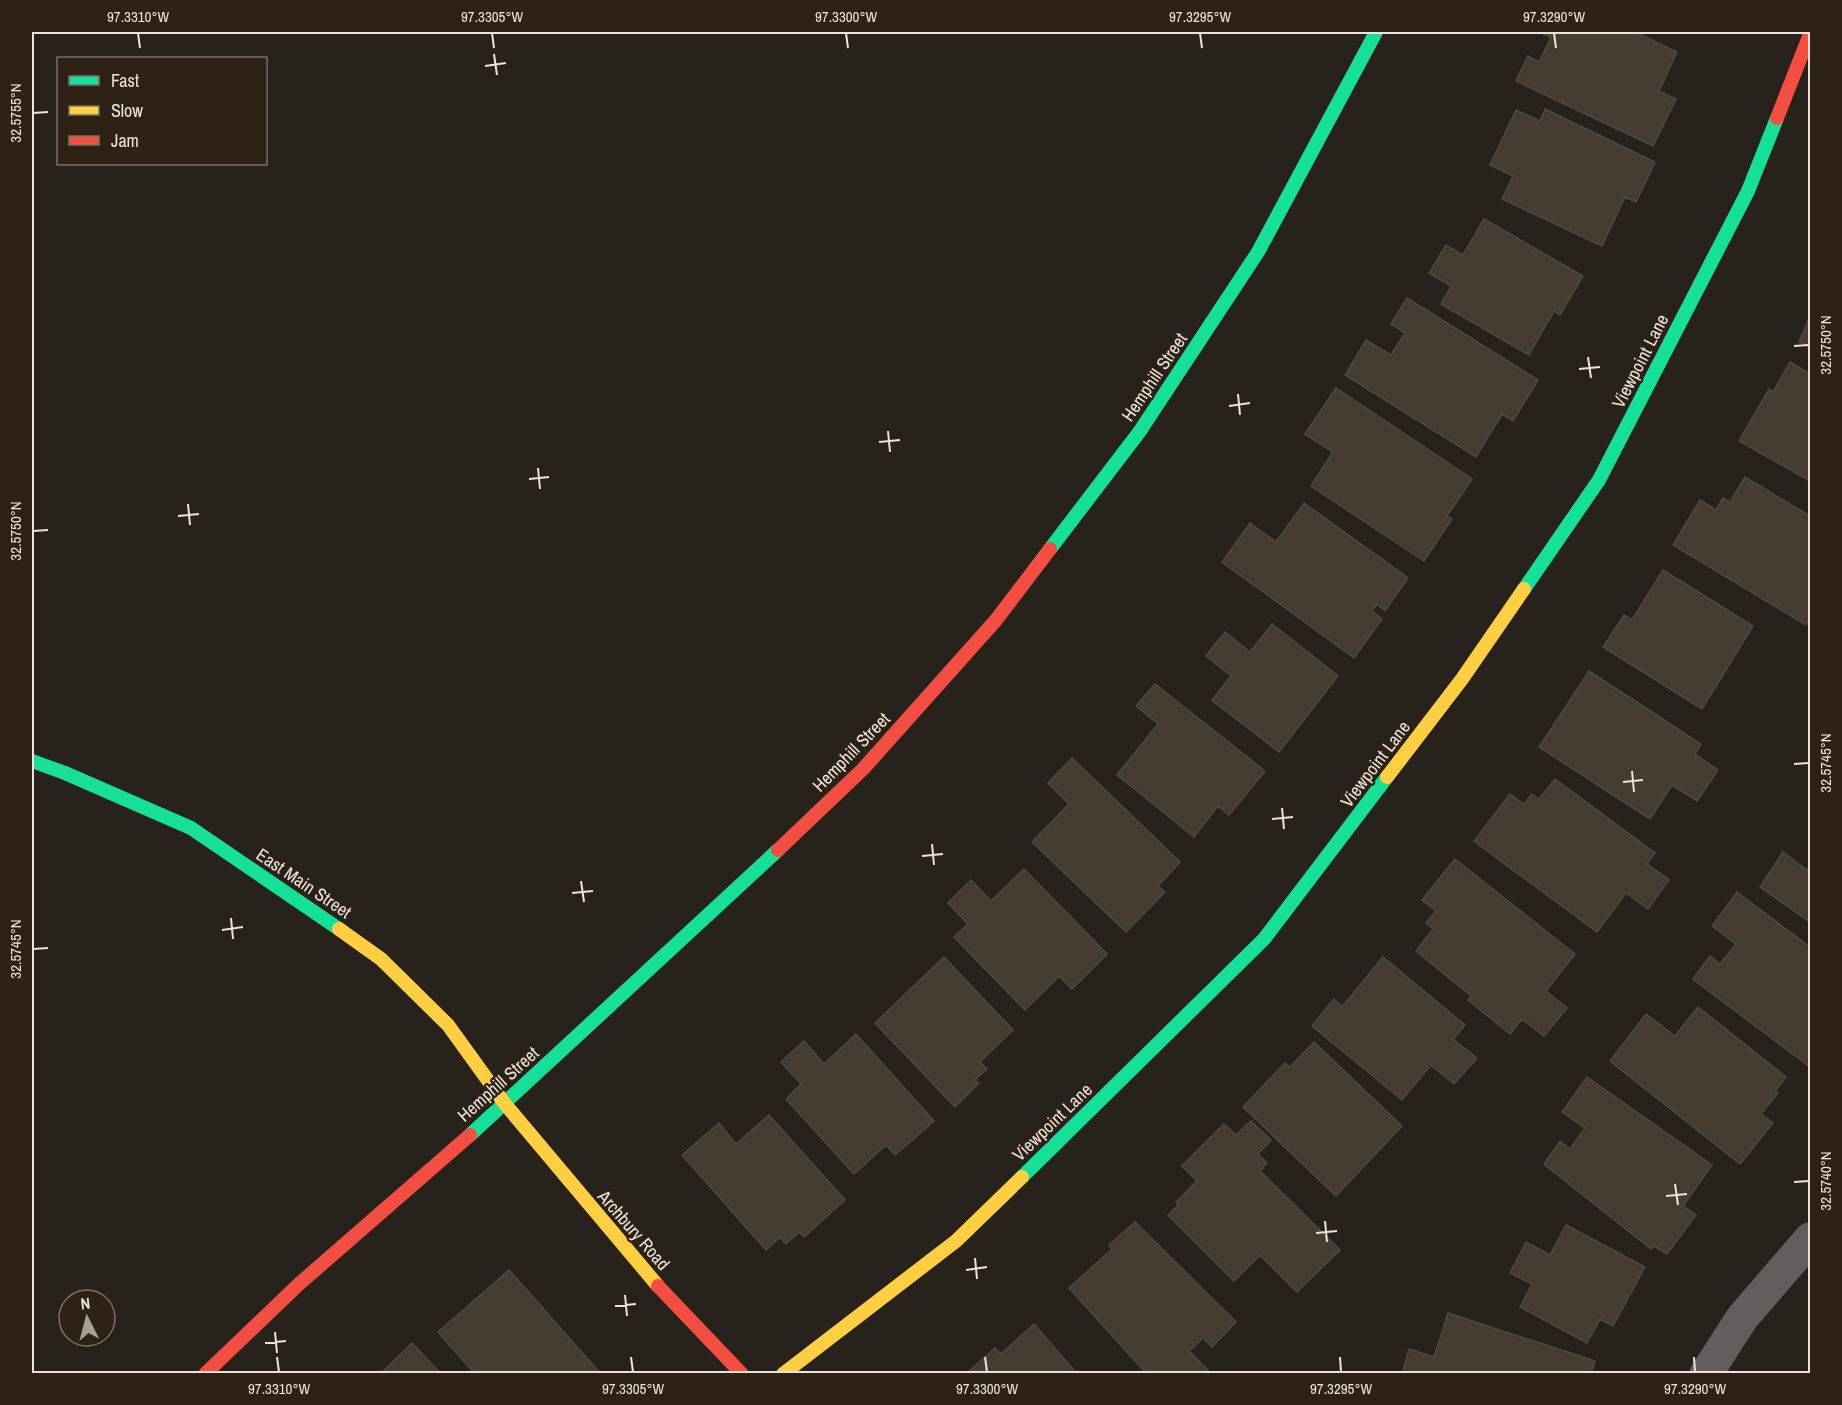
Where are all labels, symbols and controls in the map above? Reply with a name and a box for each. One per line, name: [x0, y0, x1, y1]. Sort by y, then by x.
text: 97.3310°W: [107, 6, 169, 27]
text: 97.3305°W: [461, 6, 523, 27]
text: 97.3300°W: [815, 6, 877, 27]
text: 97.3295°W: [1169, 6, 1231, 27]
text: 97.3290°W: [1523, 6, 1585, 27]
legend: [57, 57, 267, 165]
text: Fast: [111, 68, 139, 93]
text: 32.5755°N: [5, 83, 26, 143]
text: Slow: [111, 98, 143, 123]
text: Jam: [111, 128, 139, 153]
street label: Viewpoint Lane: [1606, 310, 1674, 412]
text: 32.5750°N: [1815, 315, 1836, 375]
street label: Hemphill Street: [1115, 328, 1193, 426]
text: 32.5750°N: [5, 501, 26, 561]
street label: Hemphill Street: [807, 707, 895, 797]
street label: Viewpoint Lane: [1334, 716, 1416, 812]
text: 32.5745°N: [1815, 733, 1836, 793]
street label: East Main Street: [251, 842, 357, 924]
text: 32.5745°N: [5, 919, 26, 979]
street label: Hemphill Street: [452, 1041, 544, 1127]
street label: Viewpoint Lane: [1007, 1077, 1097, 1167]
text: 32.5740°N: [1815, 1151, 1836, 1211]
street label: Archbury Road: [592, 1184, 676, 1275]
north arrow: [57, 1288, 117, 1348]
text: N: [80, 1292, 91, 1315]
text: 97.3310°W: [248, 1378, 310, 1399]
text: 97.3305°W: [602, 1378, 664, 1399]
text: 97.3300°W: [956, 1378, 1018, 1399]
text: 97.3295°W: [1310, 1378, 1372, 1399]
text: 97.3290°W: [1664, 1378, 1726, 1399]

